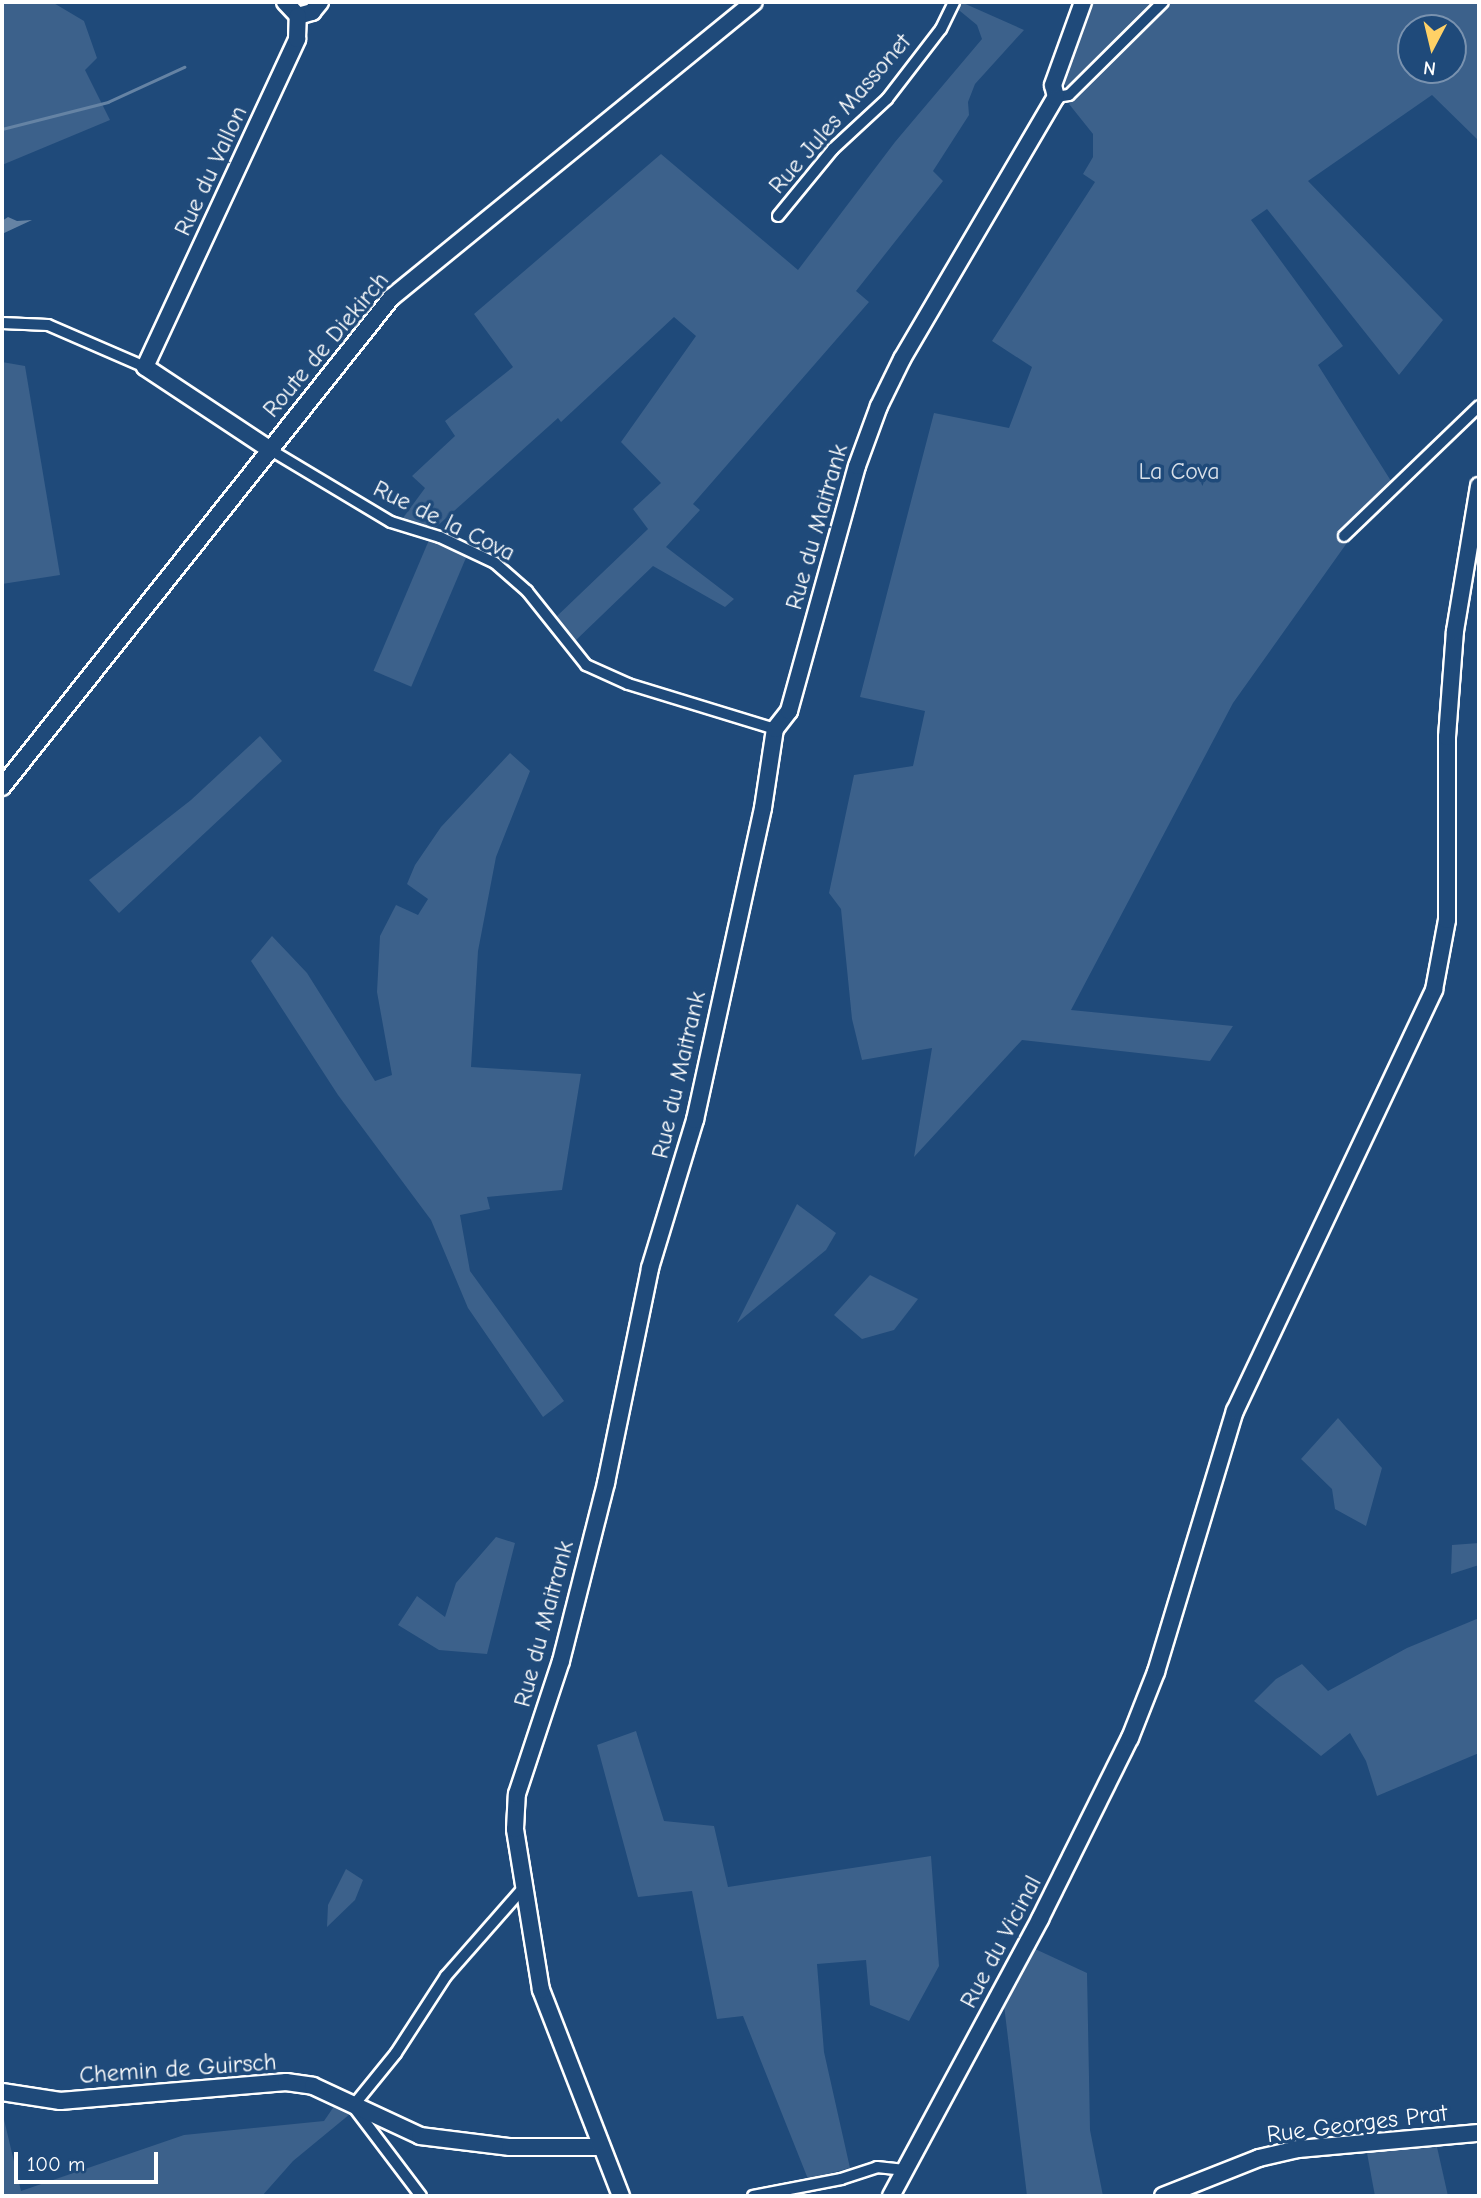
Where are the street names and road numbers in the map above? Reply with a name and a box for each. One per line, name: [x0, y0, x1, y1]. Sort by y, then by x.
street label: Rue Jules Massonet: [763, 28, 917, 200]
street label: Rue du Vallon: [168, 101, 254, 241]
street label: Route de Diekirch: [257, 266, 395, 424]
street label: Rue du Maitrank: [780, 441, 854, 613]
street label: Rue de la Cova: [368, 474, 520, 568]
street label: Rue du Maitrank: [646, 989, 712, 1161]
street label: Rue du Maitrank: [508, 1538, 580, 1710]
street label: Rue du Vicinal: [954, 1871, 1048, 2013]
street label: Chemin de Guirsch: [78, 2048, 278, 2090]
street label: Rue Georges Prat: [1265, 2099, 1449, 2149]

